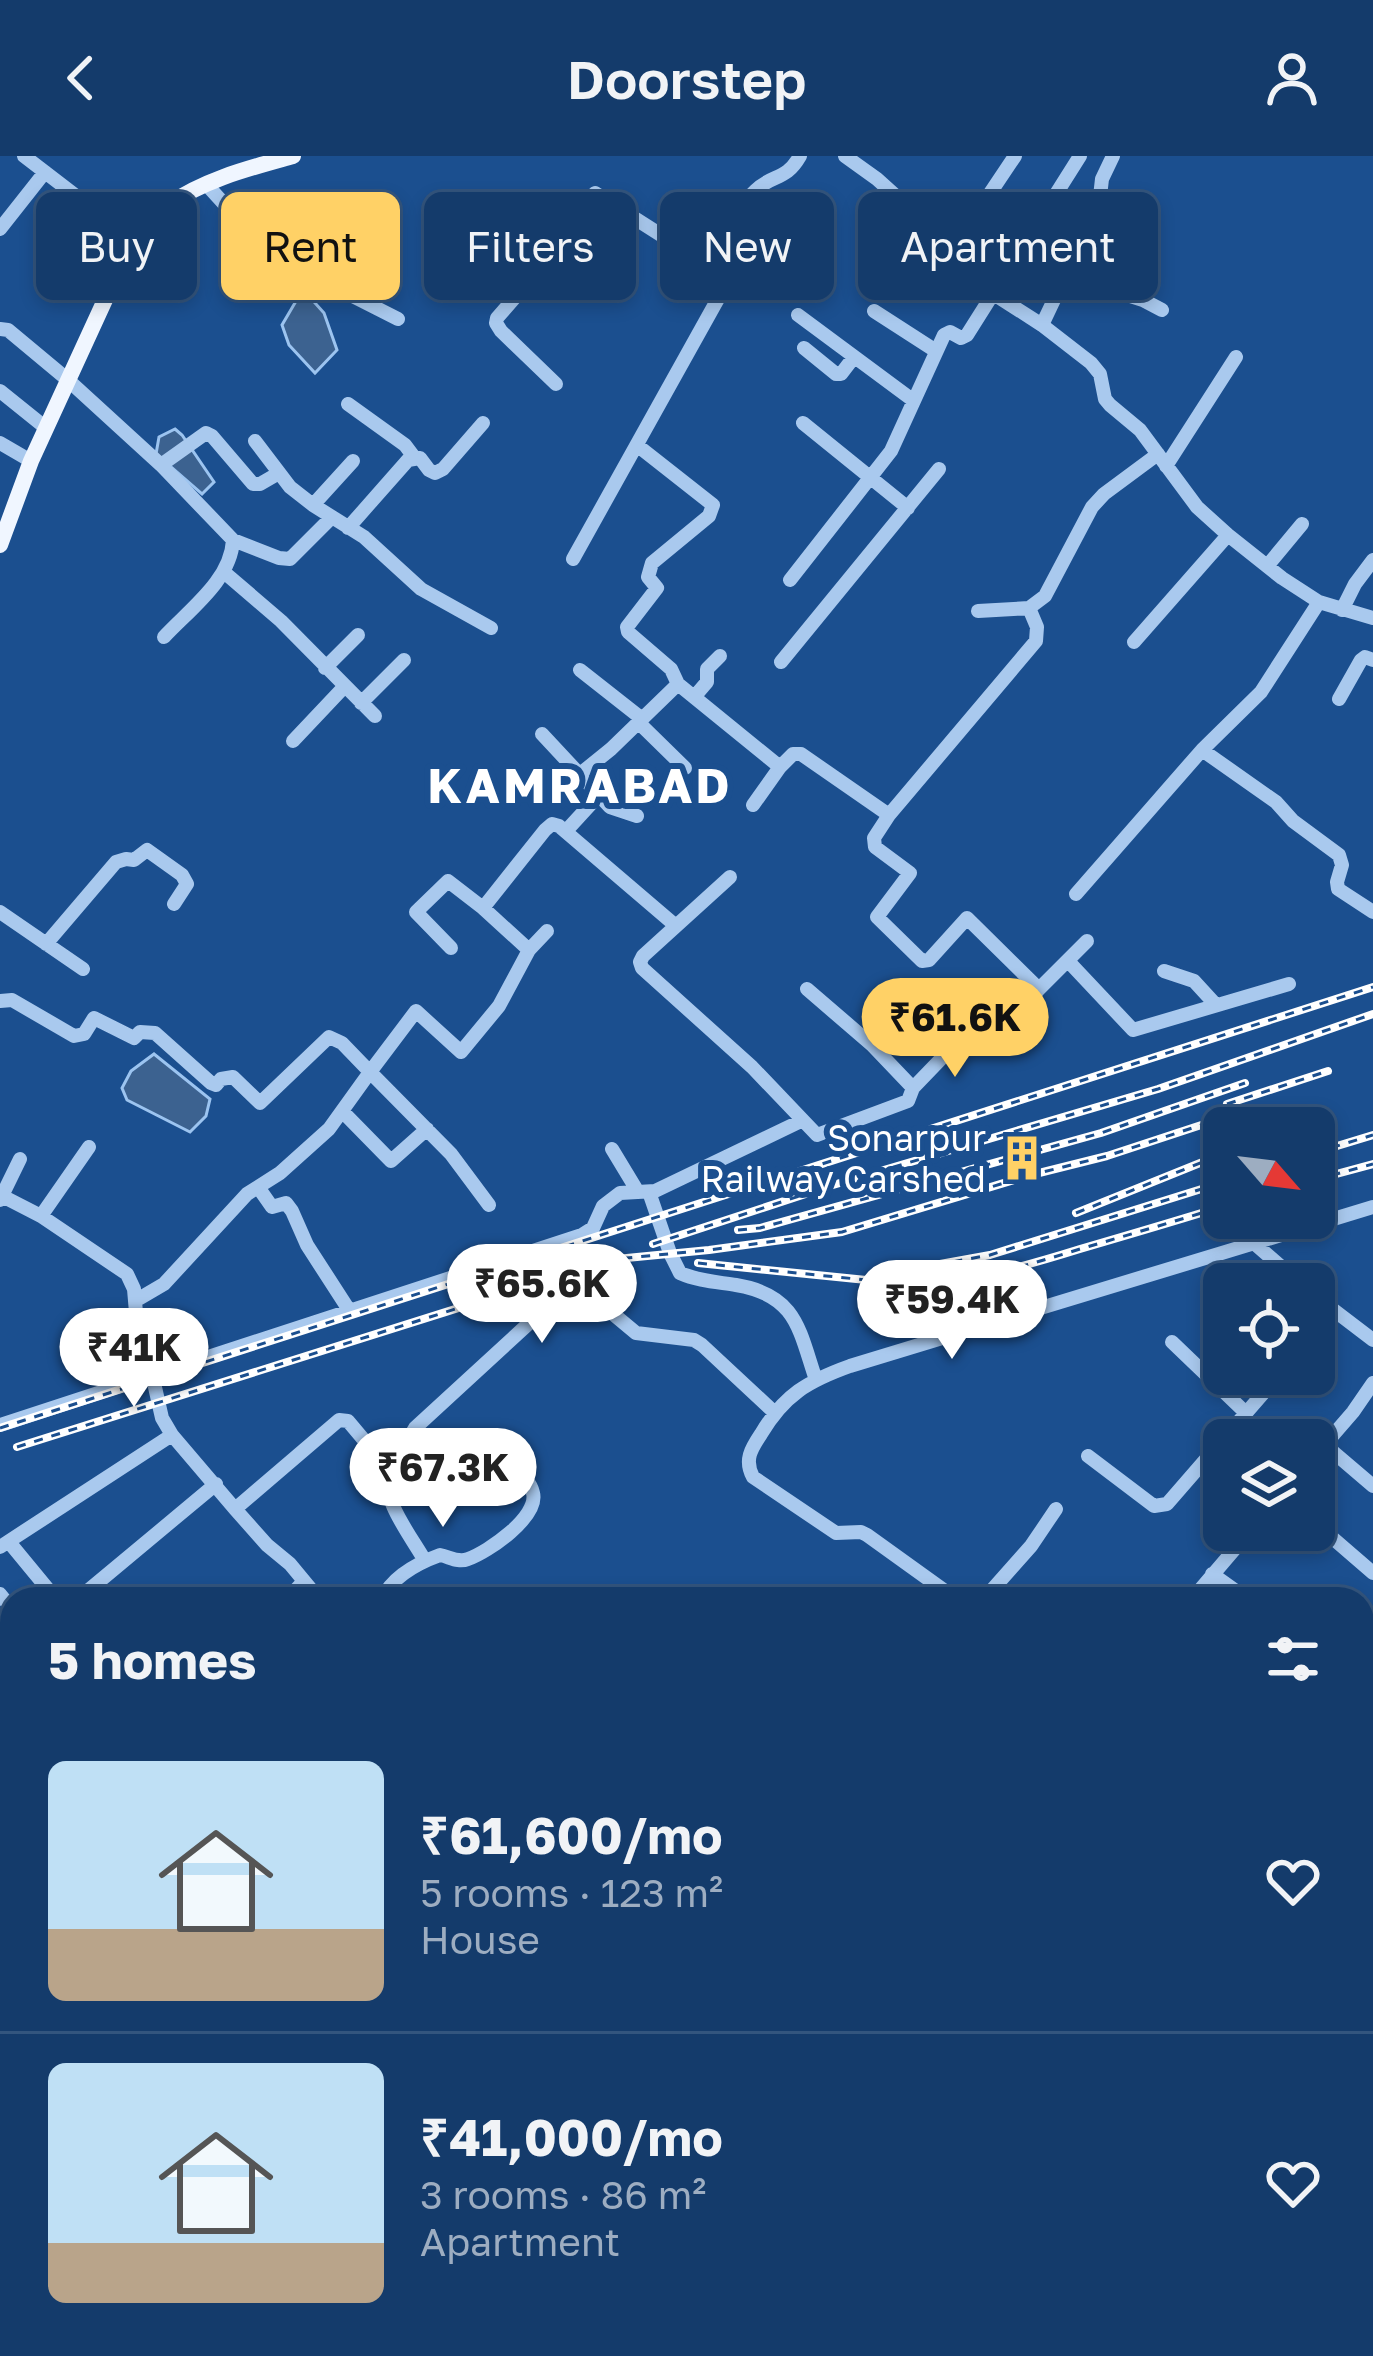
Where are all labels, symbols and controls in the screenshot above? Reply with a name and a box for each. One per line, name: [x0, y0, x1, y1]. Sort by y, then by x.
icon: back: [48, 45, 114, 111]
icon: person: [1259, 45, 1325, 111]
text: Doorstep: [567, 46, 806, 111]
chip: Buy: [36, 192, 197, 300]
chip: Rent: [221, 192, 400, 300]
chip: Filters: [424, 192, 636, 300]
chip: New: [660, 192, 834, 300]
chip: Apartment: [858, 192, 1158, 300]
district label: KAMRABAD: [427, 756, 733, 814]
pin: ₹61.6K: [857, 978, 1053, 1080]
text: ₹61.6K: [889, 993, 1021, 1040]
north arrow: [1203, 1107, 1335, 1239]
map controls: [1203, 1107, 1335, 1551]
place label: Sonarpur Railway Carshed: [700, 1116, 986, 1200]
building icon: Sonarpur Railway Carshed: [997, 1133, 1047, 1183]
pin: ₹65.6K: [444, 1244, 640, 1346]
text: ₹65.6K: [474, 1259, 610, 1306]
pin: ₹59.4K: [854, 1260, 1050, 1362]
button: locate: [1203, 1263, 1335, 1395]
text: ₹59.4K: [884, 1275, 1020, 1322]
pin: ₹41K: [63, 1308, 205, 1410]
text: ₹41K: [86, 1323, 182, 1370]
button: layers: [1203, 1419, 1335, 1551]
pin: ₹67.3K: [345, 1428, 541, 1530]
text: ₹67.3K: [377, 1443, 509, 1490]
icon: filters: [1260, 1626, 1326, 1692]
text: 5 homes: [48, 1629, 257, 1690]
text: ₹61,600/mo: [420, 1804, 723, 1865]
icon: home: [144, 1809, 288, 1953]
icon: heart: [1260, 1848, 1326, 1914]
text: 5 rooms · 123 m²: [420, 1869, 723, 1916]
text: House: [420, 1916, 540, 1963]
text: ₹41,000/mo: [420, 2106, 723, 2167]
icon: home: [144, 2111, 288, 2255]
icon: heart: [1260, 2150, 1326, 2216]
text: 3 rooms · 86 m²: [420, 2171, 706, 2218]
text: Apartment: [420, 2218, 620, 2265]

